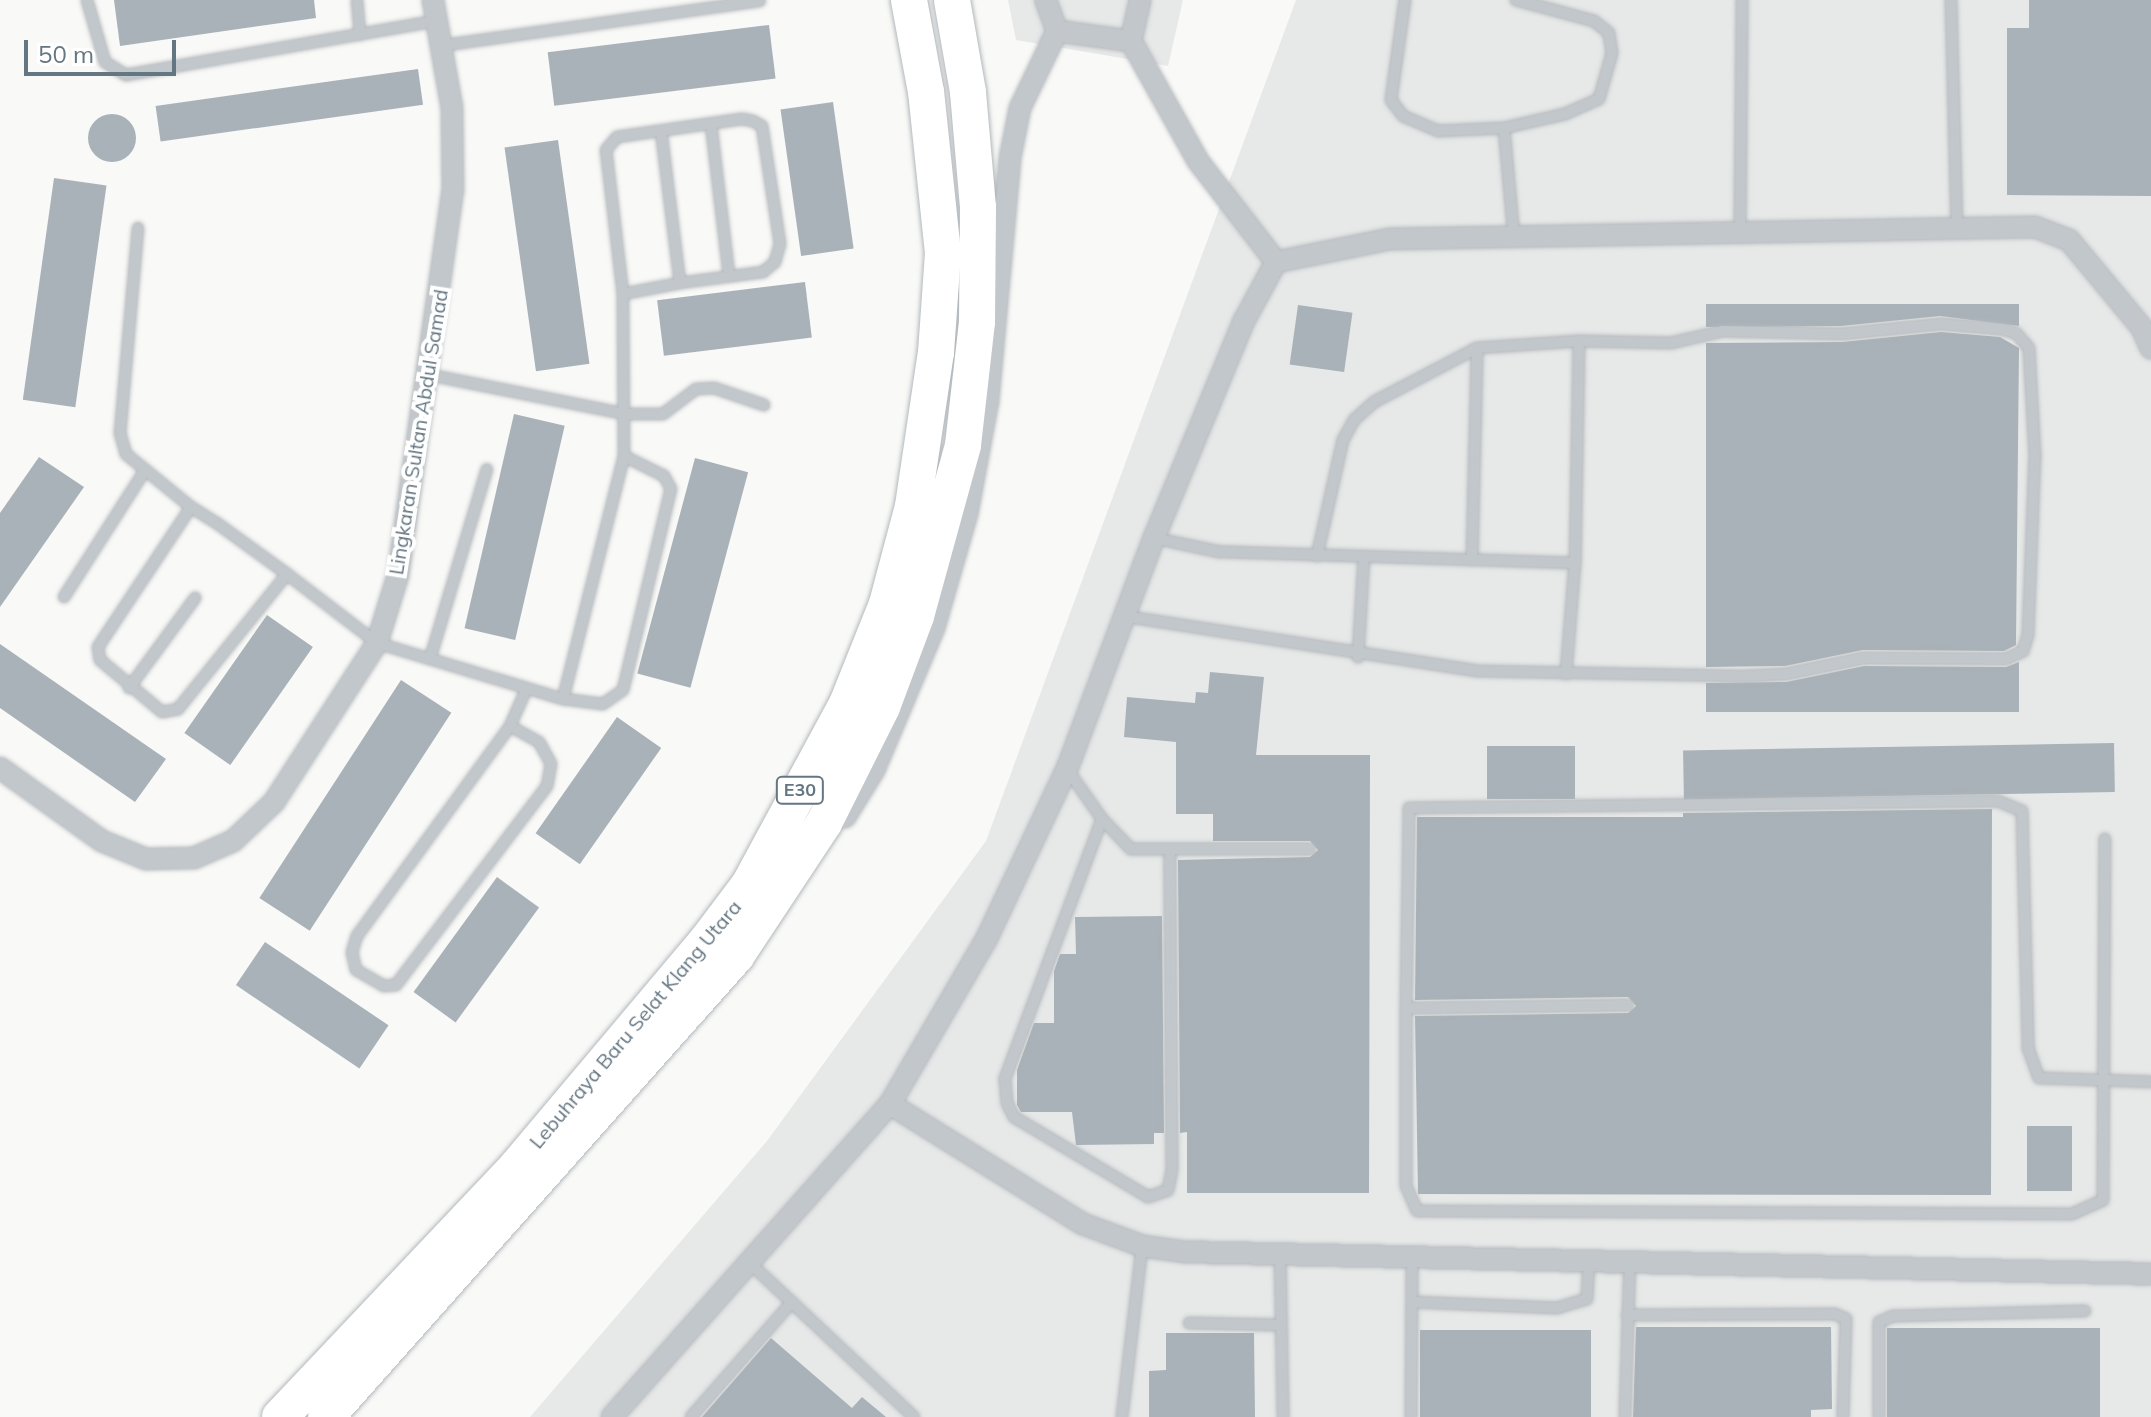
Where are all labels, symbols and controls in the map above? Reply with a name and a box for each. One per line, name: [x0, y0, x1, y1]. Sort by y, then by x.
scale bar: [28, 24, 180, 74]
text: 50 m: [38, 39, 94, 69]
street label: Lingkaran Sultan Abdul Samad: [384, 288, 452, 576]
road number: E30: [774, 776, 826, 804]
street label: Lebuhraya Baru Selat Klang Utara: [524, 895, 746, 1153]

